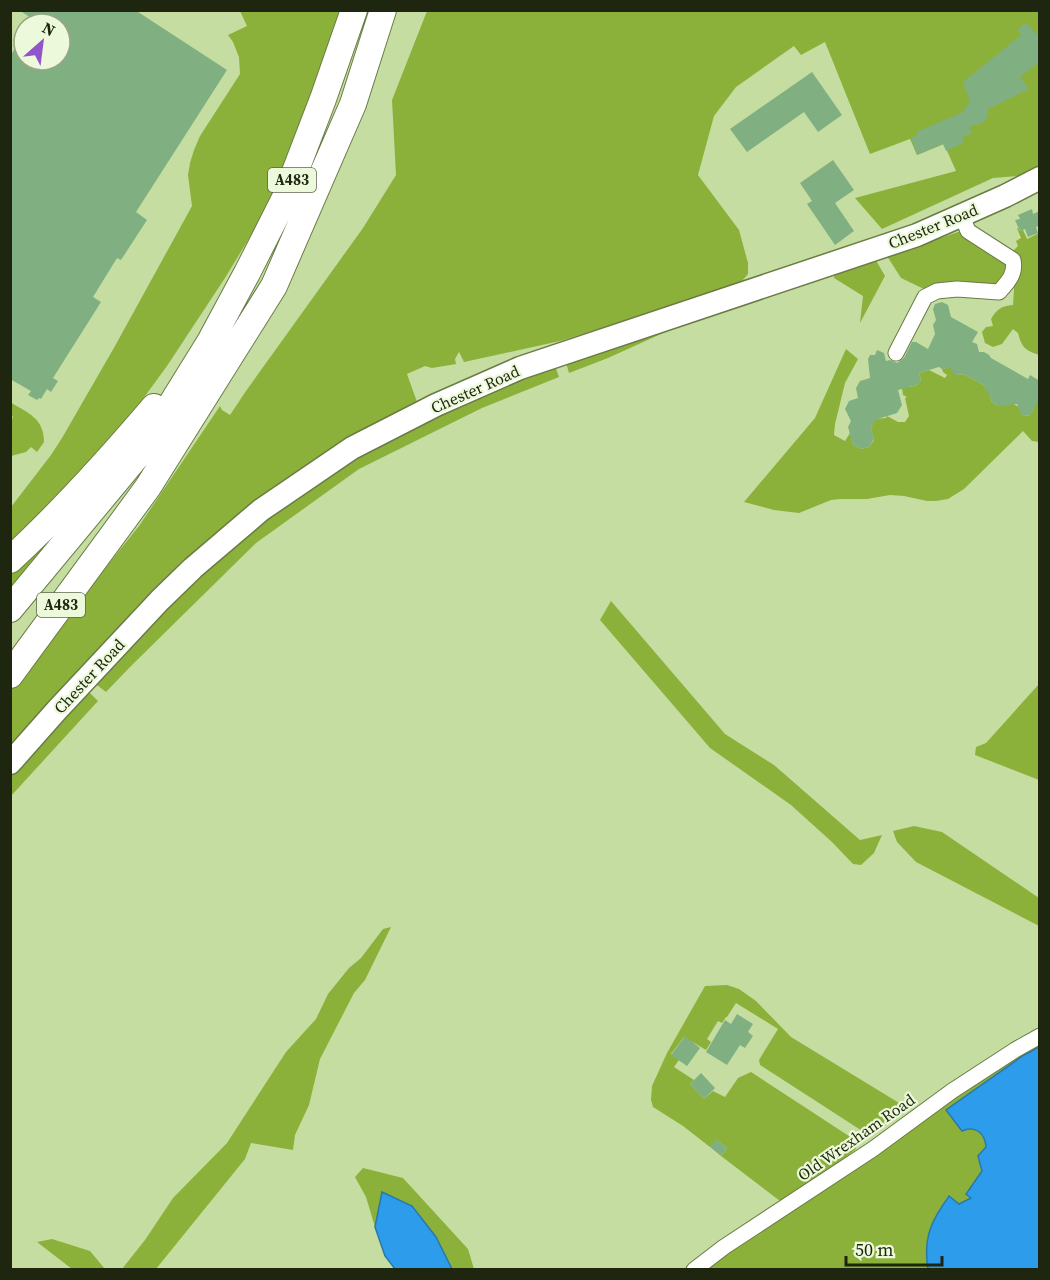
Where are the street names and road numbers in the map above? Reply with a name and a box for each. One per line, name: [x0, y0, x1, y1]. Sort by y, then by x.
road number: A483: [268, 168, 316, 192]
street label: Chester Road: [885, 198, 981, 254]
street label: Chester Road: [427, 360, 523, 418]
road number: A483: [37, 593, 85, 617]
street label: Chester Road: [49, 634, 129, 718]
street label: Old Wrexham Road: [793, 1088, 919, 1186]

